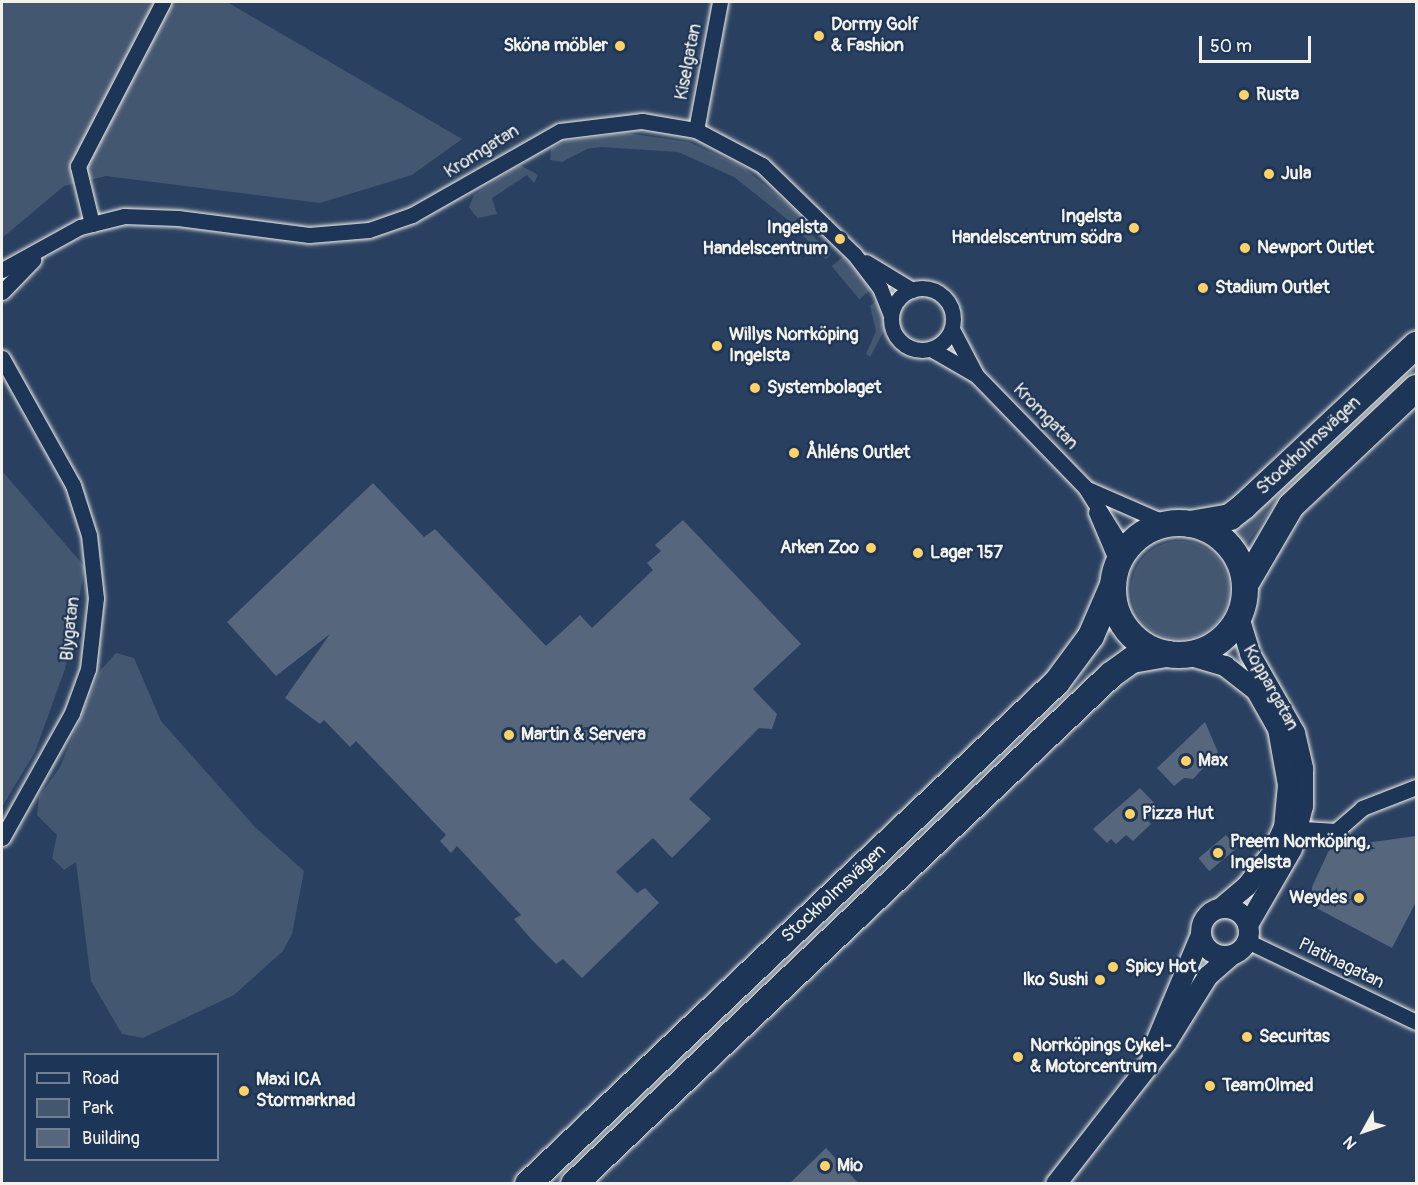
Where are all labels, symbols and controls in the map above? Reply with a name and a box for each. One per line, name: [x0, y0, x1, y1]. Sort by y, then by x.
place label: Dormy Golf & Fashion: [831, 15, 919, 57]
street label: Kiselgatan: [671, 22, 707, 102]
scale bar: [1202, 24, 1314, 62]
marker: Dormy Golf & Fashion: [812, 29, 826, 43]
place label: Sköna möbler: [503, 35, 608, 57]
text: 50 m: [1210, 35, 1252, 58]
marker: Sköna möbler: [613, 39, 627, 53]
place label: Rusta: [1256, 84, 1299, 106]
marker: Rusta: [1237, 88, 1251, 102]
street label: Kromgatan: [441, 121, 523, 183]
place label: Jula: [1281, 163, 1311, 185]
marker: Jula: [1262, 167, 1276, 181]
place label: Ingelsta Handelscentrum södra: [951, 207, 1122, 250]
place label: Ingelsta Handelscentrum: [703, 218, 828, 260]
marker: Ingelsta Handelscentrum södra: [1127, 221, 1141, 235]
marker: Ingelsta Handelscentrum: [833, 232, 847, 246]
place label: Newport Outlet: [1257, 237, 1374, 259]
marker: Newport Outlet: [1238, 241, 1252, 255]
place label: Stadium Outlet: [1215, 277, 1330, 299]
marker: Stadium Outlet: [1196, 281, 1210, 295]
place label: Willys Norrköping Ingelsta: [729, 325, 859, 368]
marker: Willys Norrköping Ingelsta: [710, 339, 724, 353]
place label: Systembolaget: [767, 377, 881, 399]
street label: Kromgatan: [1008, 379, 1082, 455]
marker: Systembolaget: [748, 381, 762, 395]
street label: Stockholmsvägen: [1252, 392, 1366, 500]
place label: Åhléns Outlet: [806, 442, 910, 464]
marker: Åhléns Outlet: [787, 446, 801, 460]
place label: Arken Zoo: [780, 537, 859, 559]
marker: Arken Zoo: [864, 541, 878, 555]
place label: Lager 157: [930, 542, 1003, 564]
marker: Lager 157: [911, 546, 925, 560]
street label: Blygatan: [57, 596, 85, 662]
street label: Koppargatan: [1238, 641, 1302, 735]
place label: Martin & Servera: [521, 724, 646, 746]
marker: Martin & Servera: [502, 728, 516, 742]
place label: Max: [1198, 750, 1228, 772]
marker: Max: [1179, 754, 1193, 768]
place label: Pizza Hut: [1142, 803, 1214, 825]
marker: Pizza Hut: [1123, 807, 1137, 821]
place label: Preem Norrköping, Ingelsta: [1230, 832, 1370, 874]
street label: Stockholmsvägen: [777, 840, 891, 948]
marker: Preem Norrköping, Ingelsta: [1211, 846, 1225, 860]
place label: Weydes: [1289, 887, 1347, 909]
marker: Weydes: [1352, 891, 1366, 905]
street label: Platinagatan: [1294, 934, 1388, 994]
place label: Spicy Hot: [1125, 956, 1196, 978]
marker: Spicy Hot: [1106, 960, 1120, 974]
place label: Iko Sushi: [1022, 969, 1088, 991]
marker: Iko Sushi: [1093, 973, 1107, 987]
place label: Securitas: [1259, 1026, 1330, 1048]
marker: Securitas: [1240, 1030, 1254, 1044]
place label: Norrköpings Cykel- & Motorcentrum: [1030, 1036, 1172, 1078]
marker: Norrköpings Cykel- & Motorcentrum: [1011, 1050, 1025, 1064]
legend: [24, 1053, 219, 1161]
text: Road: [82, 1067, 119, 1090]
place label: Maxi ICA Stormarknad: [256, 1070, 356, 1112]
place label: TeamOlmed: [1222, 1075, 1314, 1097]
marker: TeamOlmed: [1203, 1079, 1217, 1093]
marker: Maxi ICA Stormarknad: [237, 1084, 251, 1098]
text: Park: [82, 1097, 114, 1120]
north arrow: [1334, 1101, 1394, 1161]
text: Building: [82, 1127, 140, 1150]
text: N: [1339, 1132, 1361, 1153]
place label: Mio: [837, 1155, 863, 1177]
marker: Mio: [818, 1159, 832, 1173]

